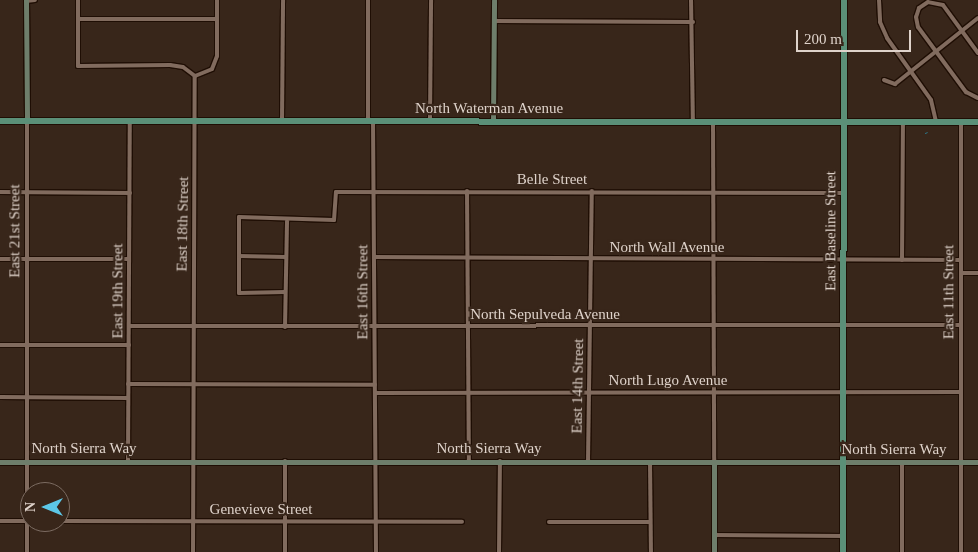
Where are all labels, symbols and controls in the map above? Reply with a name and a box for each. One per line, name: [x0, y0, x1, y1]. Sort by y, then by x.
scale bar: [798, 20, 913, 52]
text: 200 m: [804, 31, 842, 47]
street label: North Waterman Avenue: [414, 100, 564, 118]
street label: Belle Street: [517, 171, 587, 189]
street label: East Baseline Street: [822, 171, 840, 291]
street label: East 18th Street: [173, 176, 193, 272]
street label: East 21st Street: [6, 184, 24, 278]
street label: North Wall Avenue: [609, 239, 725, 257]
street label: East 19th Street: [109, 244, 127, 338]
street label: East 16th Street: [354, 245, 372, 339]
street label: East 11th Street: [940, 245, 958, 339]
street label: North Sepulveda Avenue: [470, 306, 620, 324]
street label: East 14th Street: [568, 338, 588, 434]
street label: North Lugo Avenue: [608, 372, 728, 390]
street label: North Sierra Way: [31, 440, 137, 458]
street label: North Sierra Way: [436, 440, 542, 458]
street label: North Sierra Way: [841, 441, 947, 459]
north arrow: [20, 482, 70, 532]
street label: Genevieve Street: [210, 501, 312, 519]
text: N: [23, 502, 38, 512]

